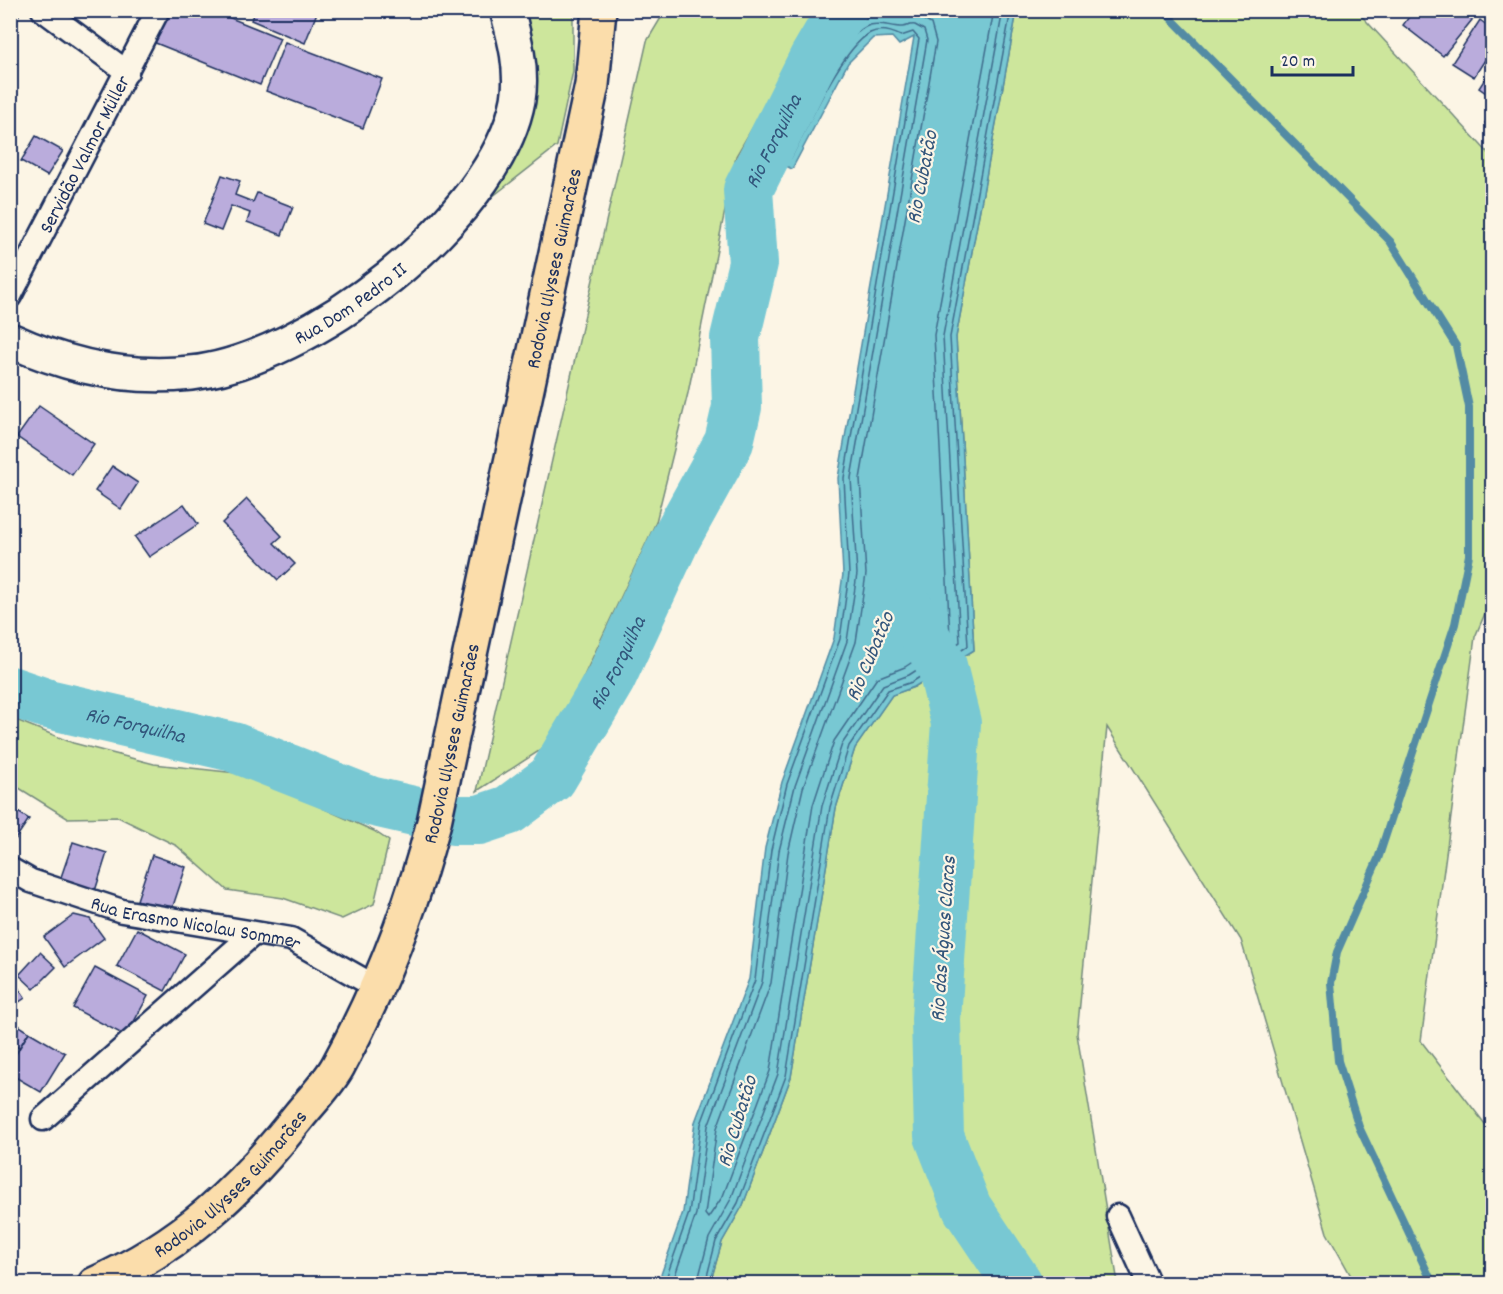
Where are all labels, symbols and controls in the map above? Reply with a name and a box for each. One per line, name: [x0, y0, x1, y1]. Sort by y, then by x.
scale bar: [1272, 39, 1353, 77]
text: 20 m: [1281, 50, 1315, 75]
street label: Servidão Valmor Müller: [34, 71, 139, 239]
water label: Rio Forquilha: [739, 89, 812, 194]
water label: Rio Cubatão: [900, 127, 948, 227]
street label: Rodovia Ulysses Guimarães: [521, 166, 591, 372]
street label: Rua Dom Pedro II: [290, 257, 414, 353]
water label: Rio Cubatão: [840, 606, 905, 706]
water label: Rio Forquilha: [583, 611, 656, 717]
street label: Rodovia Ulysses Guimarães: [418, 641, 489, 847]
water label: Rio Forquilha: [82, 701, 189, 754]
water label: Rio das Águas Claras: [924, 854, 966, 1023]
street label: Rua Erasmo Nicolau Sommer: [87, 891, 306, 959]
water label: Rio Cubatão: [711, 1071, 767, 1171]
street label: Rodovia Ulysses Guimarães: [149, 1105, 315, 1267]

